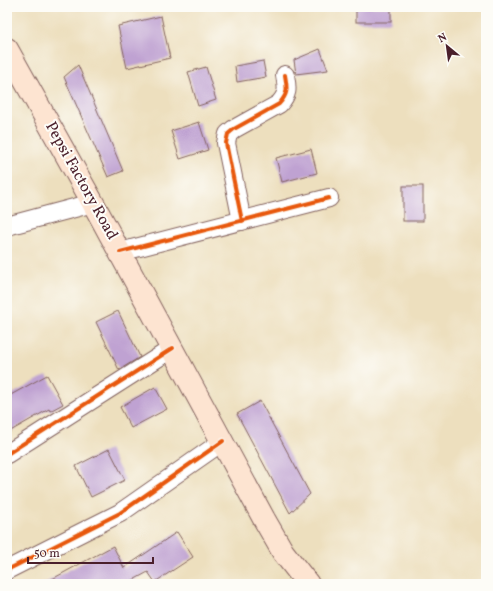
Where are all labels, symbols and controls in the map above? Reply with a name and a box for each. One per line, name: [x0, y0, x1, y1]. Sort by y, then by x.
north arrow: [427, 26, 467, 66]
text: N: [436, 30, 450, 47]
street label: Pepsi Factory Road: [39, 118, 123, 244]
scale bar: [28, 539, 153, 565]
text: 50 m: [34, 546, 60, 562]

